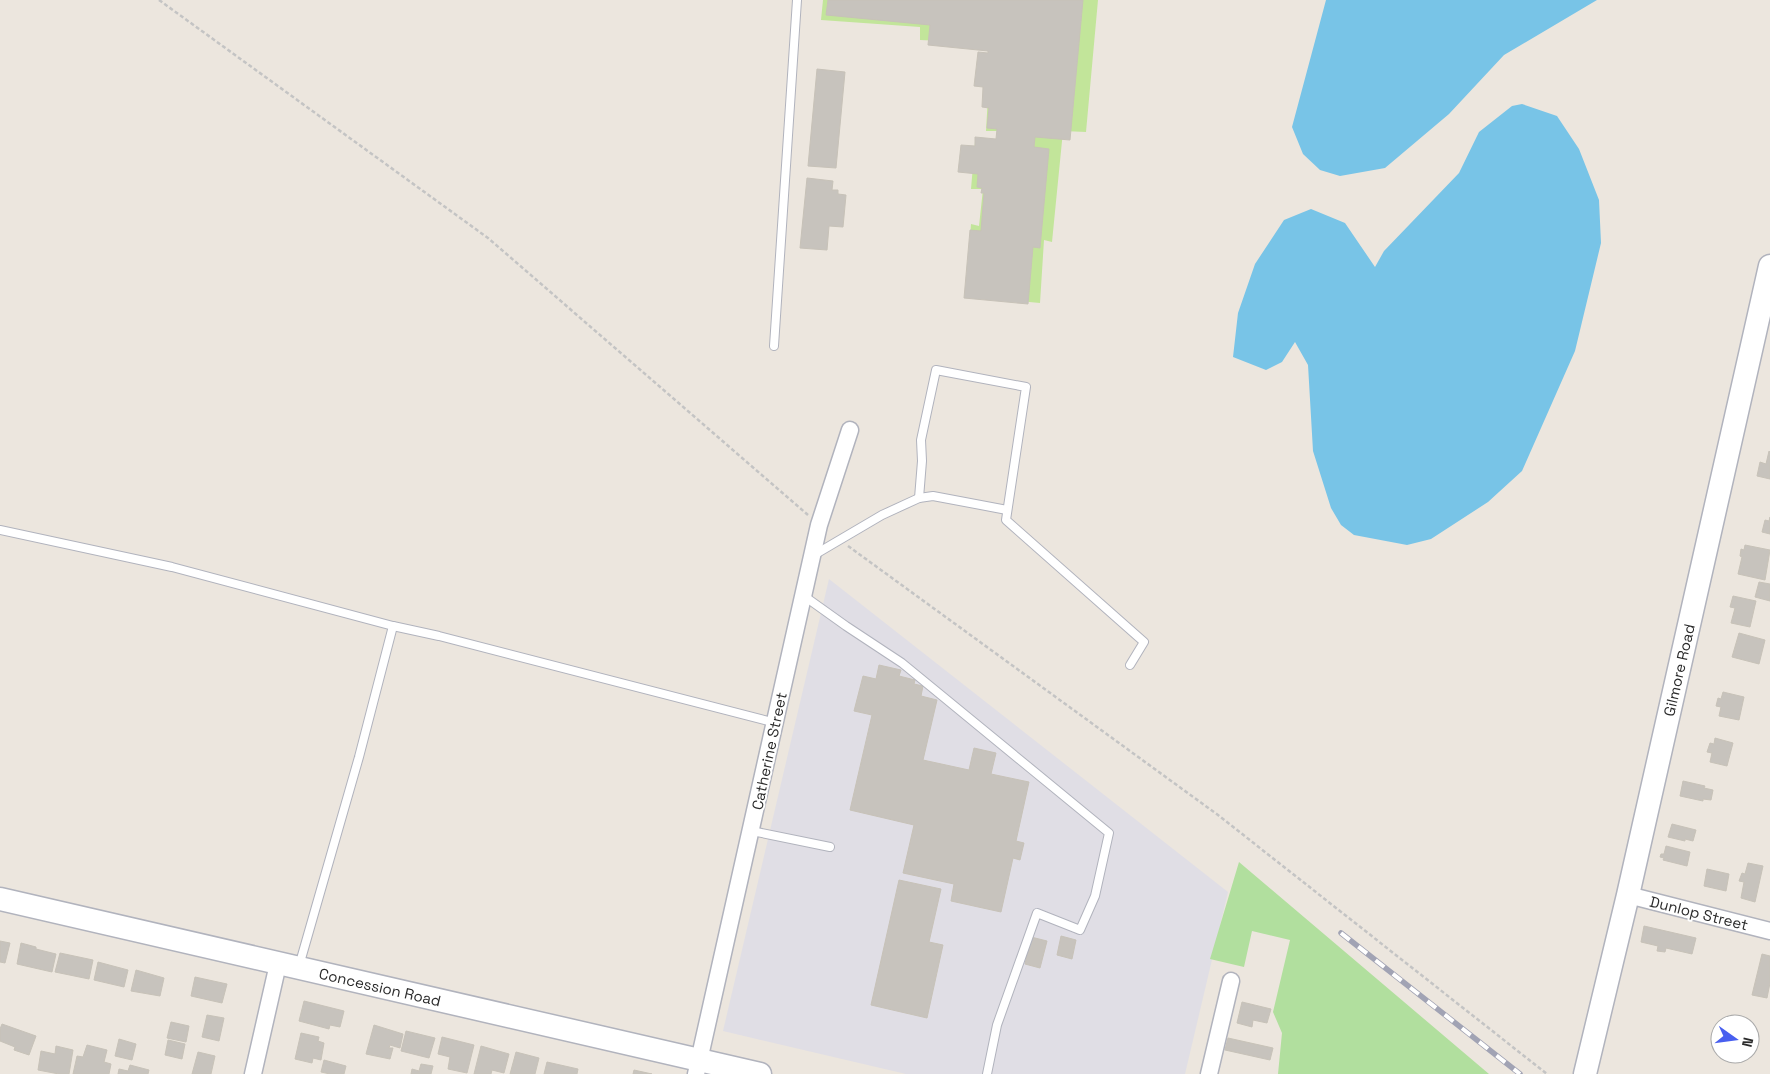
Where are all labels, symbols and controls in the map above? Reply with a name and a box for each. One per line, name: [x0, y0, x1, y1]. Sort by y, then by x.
street label: Gilmore Road: [1659, 622, 1699, 718]
street label: Catherine Street: [747, 690, 791, 812]
street label: Dunlop Street: [1648, 892, 1750, 934]
street label: Concession Road: [317, 964, 443, 1010]
north arrow: [1710, 1014, 1760, 1064]
text: N: [1738, 1035, 1757, 1049]

